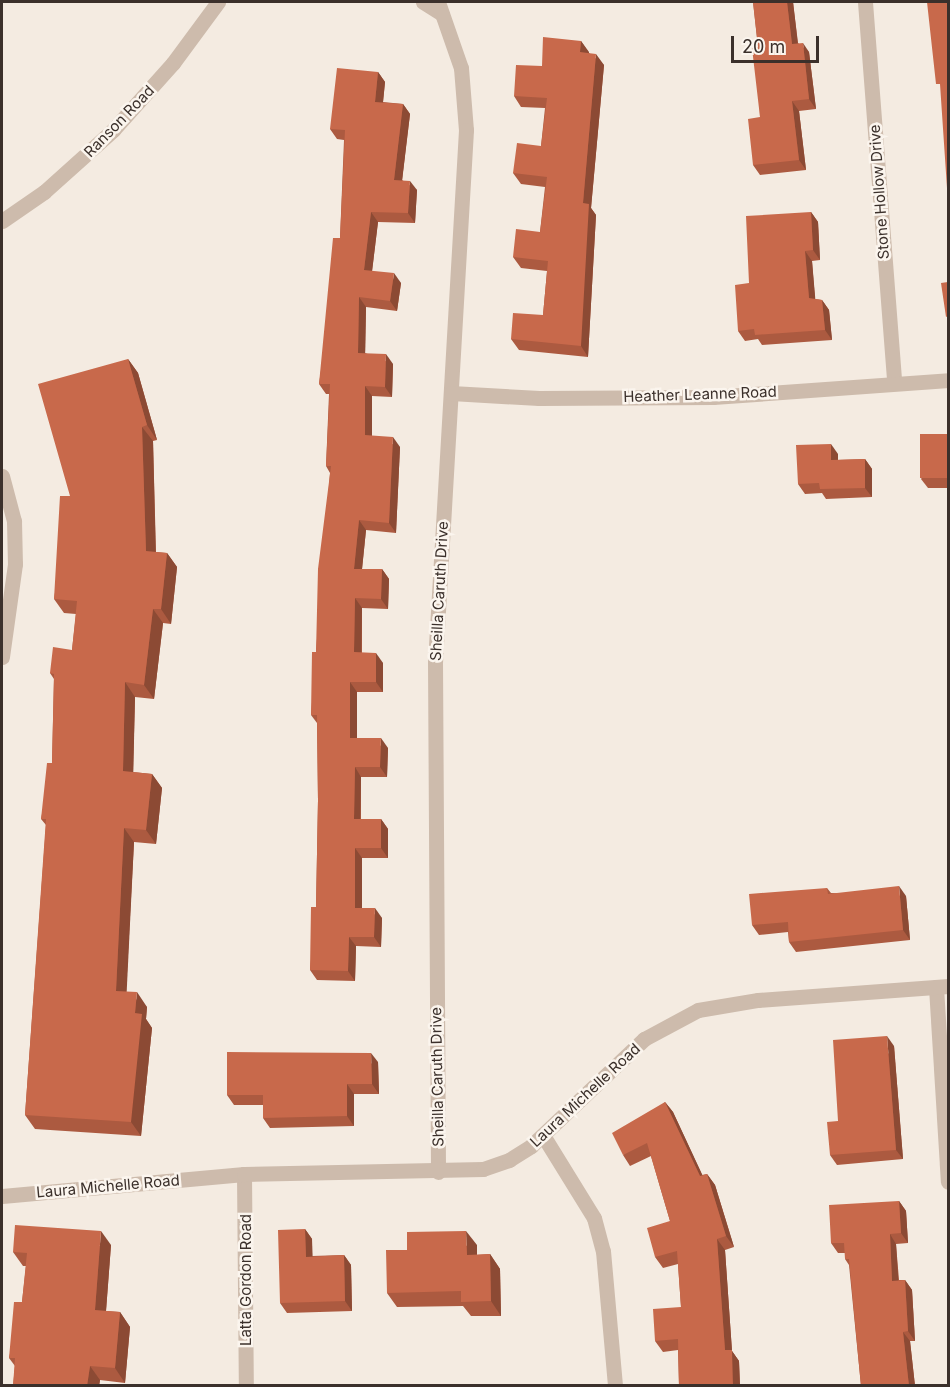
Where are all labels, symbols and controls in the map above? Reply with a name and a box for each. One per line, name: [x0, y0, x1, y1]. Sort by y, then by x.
scale bar: [734, 24, 822, 62]
text: 20 m: [742, 36, 785, 57]
street label: Ranson Road: [80, 81, 158, 161]
street label: Stone Hollow Drive: [865, 124, 893, 260]
street label: Heather Leanne Road: [623, 382, 777, 406]
street label: Sheilla Caruth Drive: [426, 521, 452, 661]
street label: Sheilla Caruth Drive: [427, 1007, 447, 1147]
street label: Laura Michelle Road: [526, 1039, 644, 1151]
street label: Laura Michelle Road: [36, 1171, 180, 1201]
street label: Latta Gordon Road: [237, 1214, 255, 1346]

